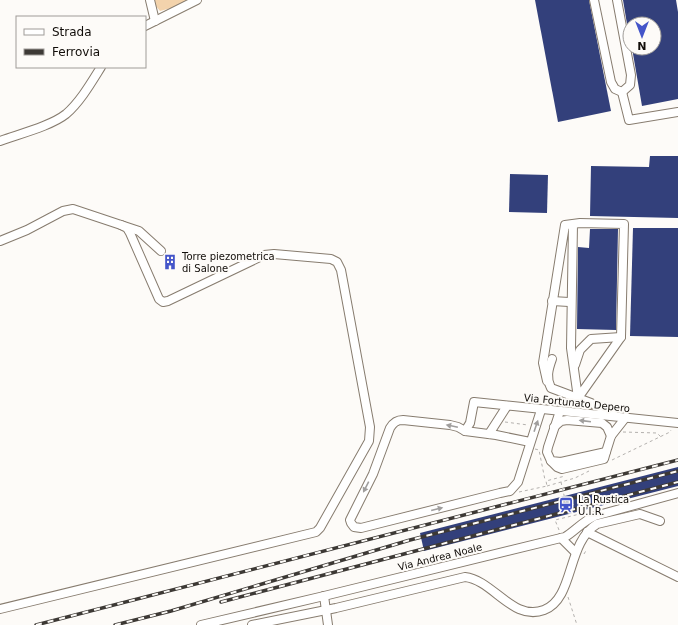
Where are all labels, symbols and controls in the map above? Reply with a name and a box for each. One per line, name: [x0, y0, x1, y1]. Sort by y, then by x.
legend: [16, 16, 146, 68]
north arrow: [622, 16, 662, 56]
text: Strada: [52, 25, 92, 39]
text: N: [637, 39, 647, 52]
text: Ferrovia: [52, 45, 100, 59]
place label: Torre piezometrica di Salone: [181, 251, 275, 274]
building icon: Torre piezometrica di Salone: [161, 253, 179, 271]
street label: Via Fortunato Depero: [523, 392, 631, 414]
one-way arrow: [579, 418, 591, 424]
one-way arrow: [533, 420, 539, 432]
one-way arrow: [445, 423, 458, 429]
one-way arrow: [363, 482, 369, 493]
place label: La Rustica U.I.R.: [578, 494, 629, 517]
station icon: La Rustica U.I.R.: [557, 496, 575, 514]
one-way arrow: [431, 505, 443, 511]
street label: Via Andrea Noale: [397, 541, 483, 573]

